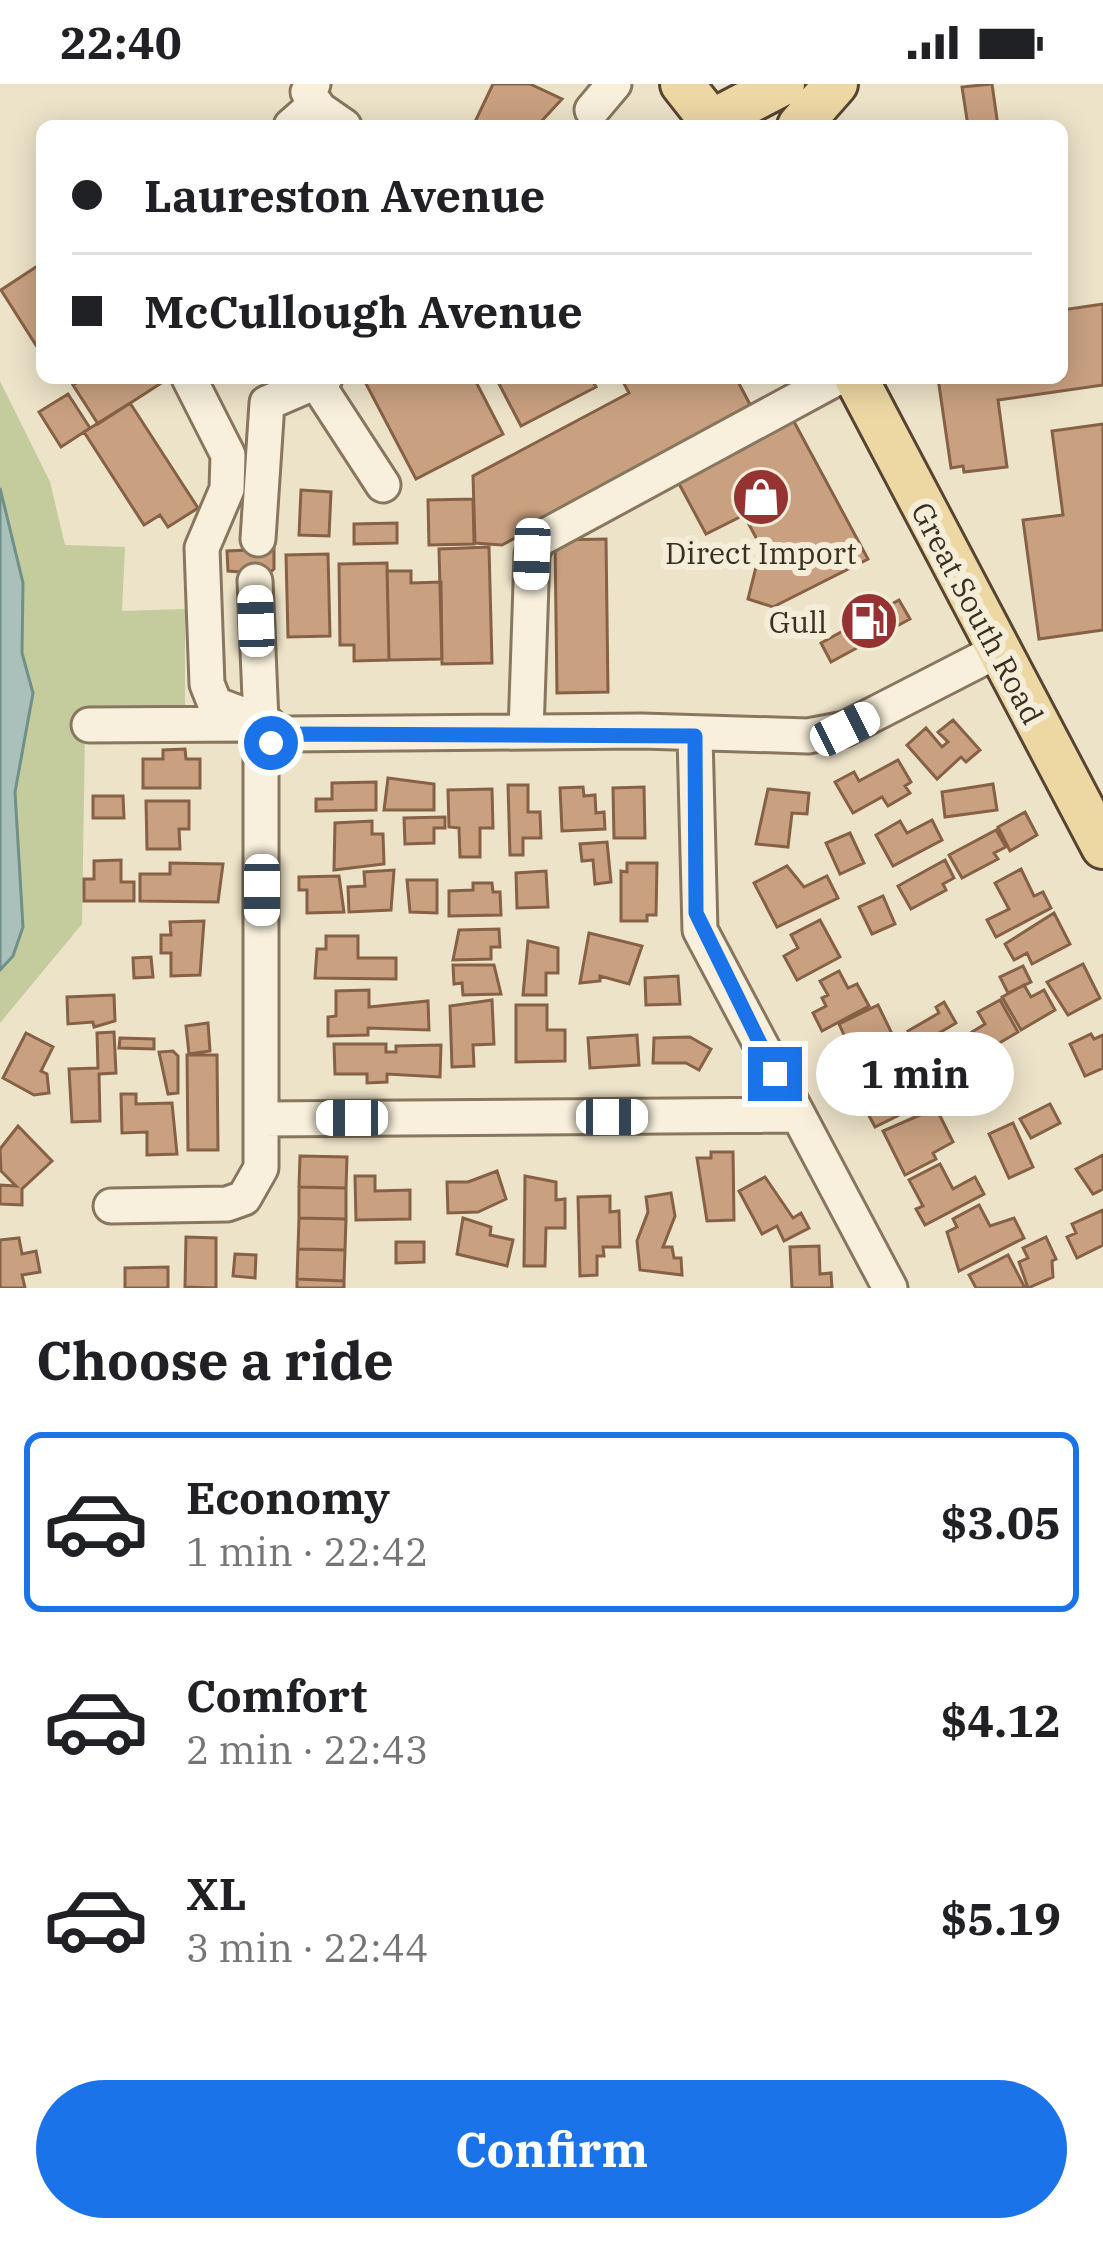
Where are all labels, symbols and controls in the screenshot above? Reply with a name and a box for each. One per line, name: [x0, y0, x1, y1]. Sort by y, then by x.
text: 22:40: [60, 13, 182, 71]
text: Laureston Avenue: [144, 166, 545, 224]
text: McCullough Avenue: [144, 282, 583, 340]
shop icon: Direct Import: [730, 466, 792, 528]
street label: Great South Road: [903, 495, 1053, 731]
car: [513, 517, 551, 591]
place label: Direct Import: [665, 533, 857, 572]
car: [237, 584, 275, 658]
fuel station icon: Gull: [838, 590, 900, 652]
place label: Gull: [769, 602, 827, 641]
car: [805, 697, 885, 761]
route start: [244, 716, 298, 770]
car: [244, 854, 280, 926]
callout: 1 min: [817, 1032, 1015, 1116]
route end: [748, 1047, 802, 1101]
text: 1 min: [860, 1048, 970, 1099]
car: [576, 1099, 648, 1135]
car: [316, 1100, 388, 1136]
text: Choose a ride: [36, 1325, 394, 1395]
icon: car: [42, 1468, 150, 1576]
text: Economy: [186, 1468, 390, 1526]
text: $3.05: [941, 1493, 1061, 1551]
text: 1 min · 22:42: [186, 1526, 428, 1577]
icon: car: [42, 1666, 150, 1774]
text: Comfort: [186, 1666, 367, 1724]
text: $4.12: [941, 1691, 1061, 1749]
text: 2 min · 22:43: [186, 1724, 428, 1775]
icon: car: [42, 1864, 150, 1972]
text: XL: [186, 1864, 247, 1922]
text: $5.19: [941, 1889, 1061, 1947]
text: 3 min · 22:44: [186, 1922, 428, 1973]
button: Confirm: [36, 2080, 1067, 2218]

